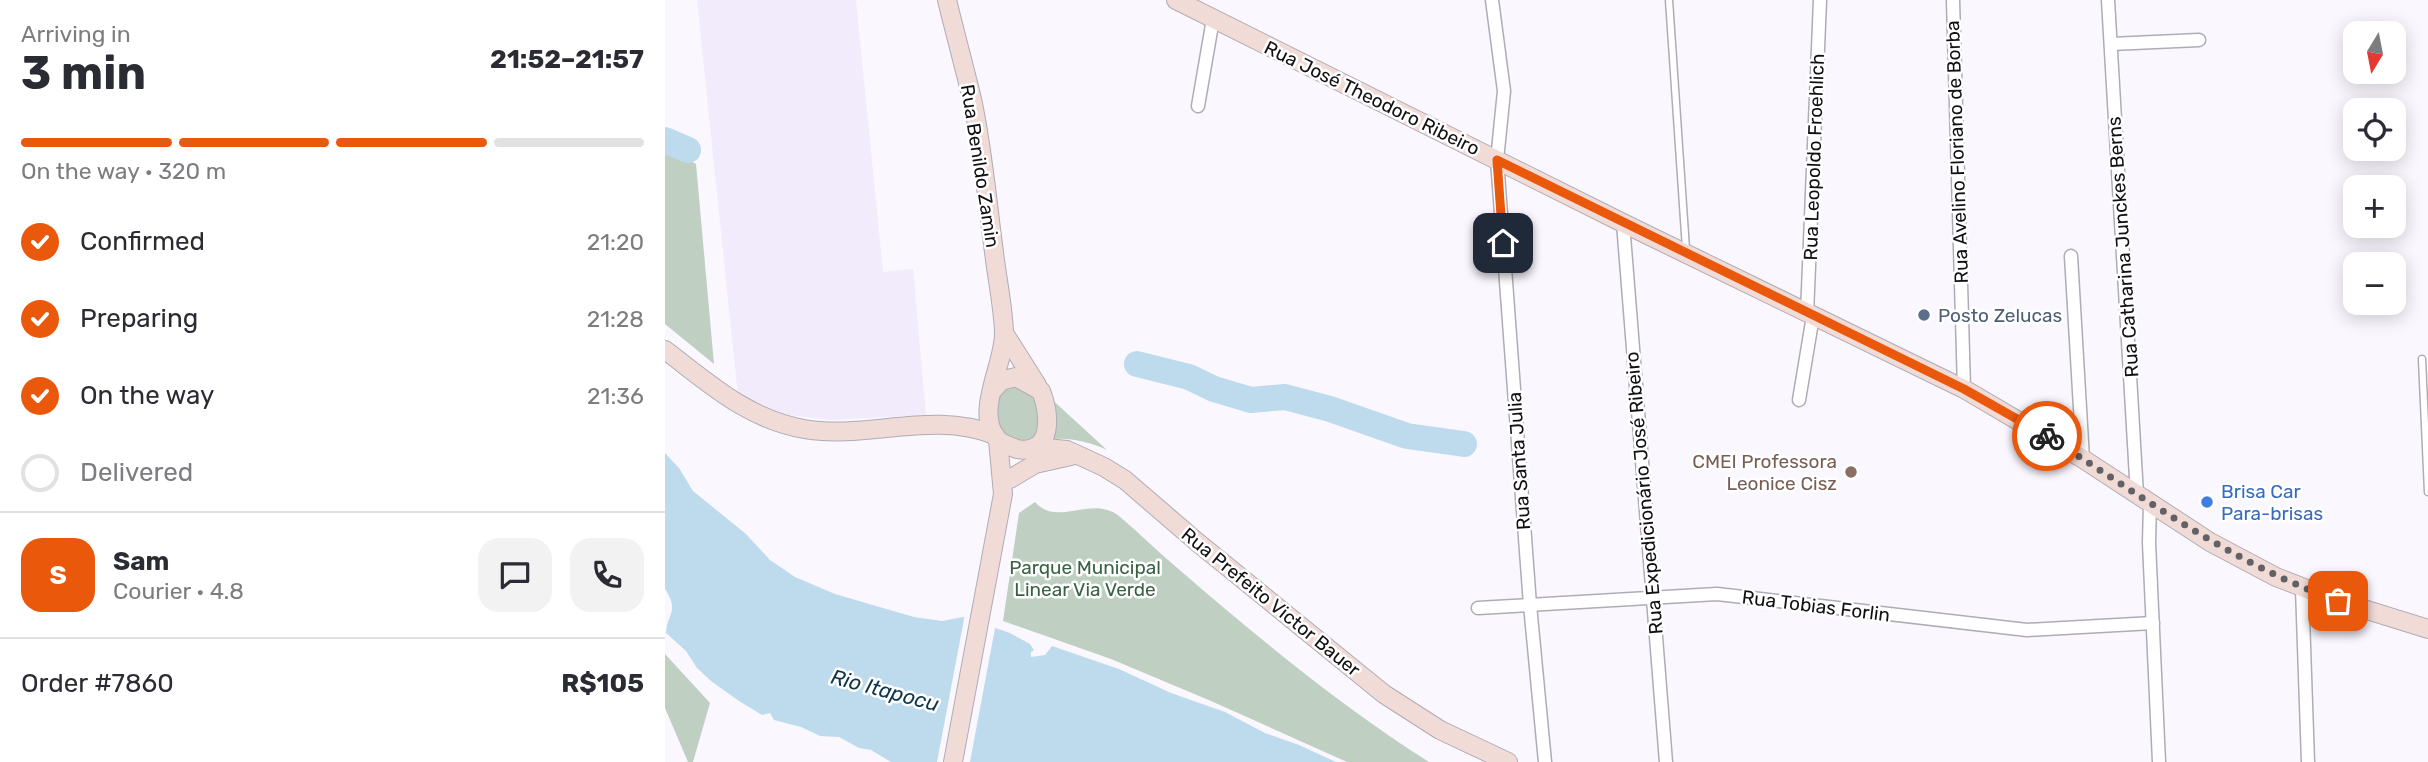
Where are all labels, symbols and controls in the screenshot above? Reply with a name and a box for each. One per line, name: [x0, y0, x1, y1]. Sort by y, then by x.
text: Arriving in: [21, 20, 131, 48]
street label: Rua Avelino Floriano de Borba: [1941, 20, 1973, 284]
north arrow: [2343, 21, 2406, 84]
map controls: [2343, 21, 2406, 315]
street label: Rua José Theodoro Ribeiro: [1261, 36, 1483, 160]
text: 21:52–21:57: [490, 44, 644, 75]
text: 3 min: [21, 46, 146, 101]
street label: Rua Leopoldo Froehlich: [1799, 53, 1829, 261]
street label: Rua Benildo Zamin: [956, 83, 1004, 249]
button: locate: [2343, 98, 2406, 161]
street label: Rua Catharina Junckes Berns: [2102, 116, 2144, 378]
text: On the way · 320 m: [21, 157, 226, 185]
button: +: [2343, 175, 2406, 238]
pin: [1473, 213, 1533, 273]
icon: check: [21, 223, 59, 261]
icon: home: [1484, 224, 1522, 262]
text: Confirmed: [80, 226, 205, 257]
text: 21:20: [587, 228, 644, 256]
button: −: [2343, 252, 2406, 315]
icon: check: [21, 300, 59, 338]
text: Preparing: [80, 303, 198, 334]
place label: Posto Zelucas: [1938, 304, 2062, 327]
text: 21:28: [587, 305, 644, 333]
marker: Posto Zelucas: [1916, 307, 1932, 323]
street label: Rua Expedicionário José Ribeiro: [1620, 351, 1668, 635]
icon: check: [21, 377, 59, 415]
text: On the way: [80, 380, 214, 411]
text: 21:36: [587, 382, 644, 410]
street label: Rua Santa Julia: [1503, 391, 1535, 531]
courier: [2012, 401, 2082, 471]
icon: bike: [2028, 417, 2066, 455]
place label: CMEI Professora Leonice Cisz: [1692, 450, 1837, 495]
text: Delivered: [80, 457, 193, 488]
marker: CMEI Professora Leonice Cisz: [1843, 464, 1859, 480]
place label: Brisa Car Para-brisas: [2221, 480, 2323, 525]
marker: Brisa Car Para-brisas: [2199, 494, 2215, 510]
street label: Rua Prefeito Victor Bauer: [1177, 523, 1366, 682]
button: chat: [478, 538, 552, 612]
button: phone: [570, 538, 644, 612]
text: Sam: [113, 546, 169, 577]
park label: Parque Municipal Linear Via Verde: [1009, 556, 1161, 601]
text: S: [49, 560, 67, 591]
pin: [2308, 571, 2368, 631]
text: Courier · 4.8: [113, 577, 244, 605]
icon: bag: [2319, 582, 2357, 620]
street label: Rua Tobias Forlin: [1741, 585, 1891, 627]
water label: Rio Itapocu: [828, 664, 942, 717]
text: Order #7860: [21, 668, 174, 699]
text: R$105: [561, 668, 644, 699]

